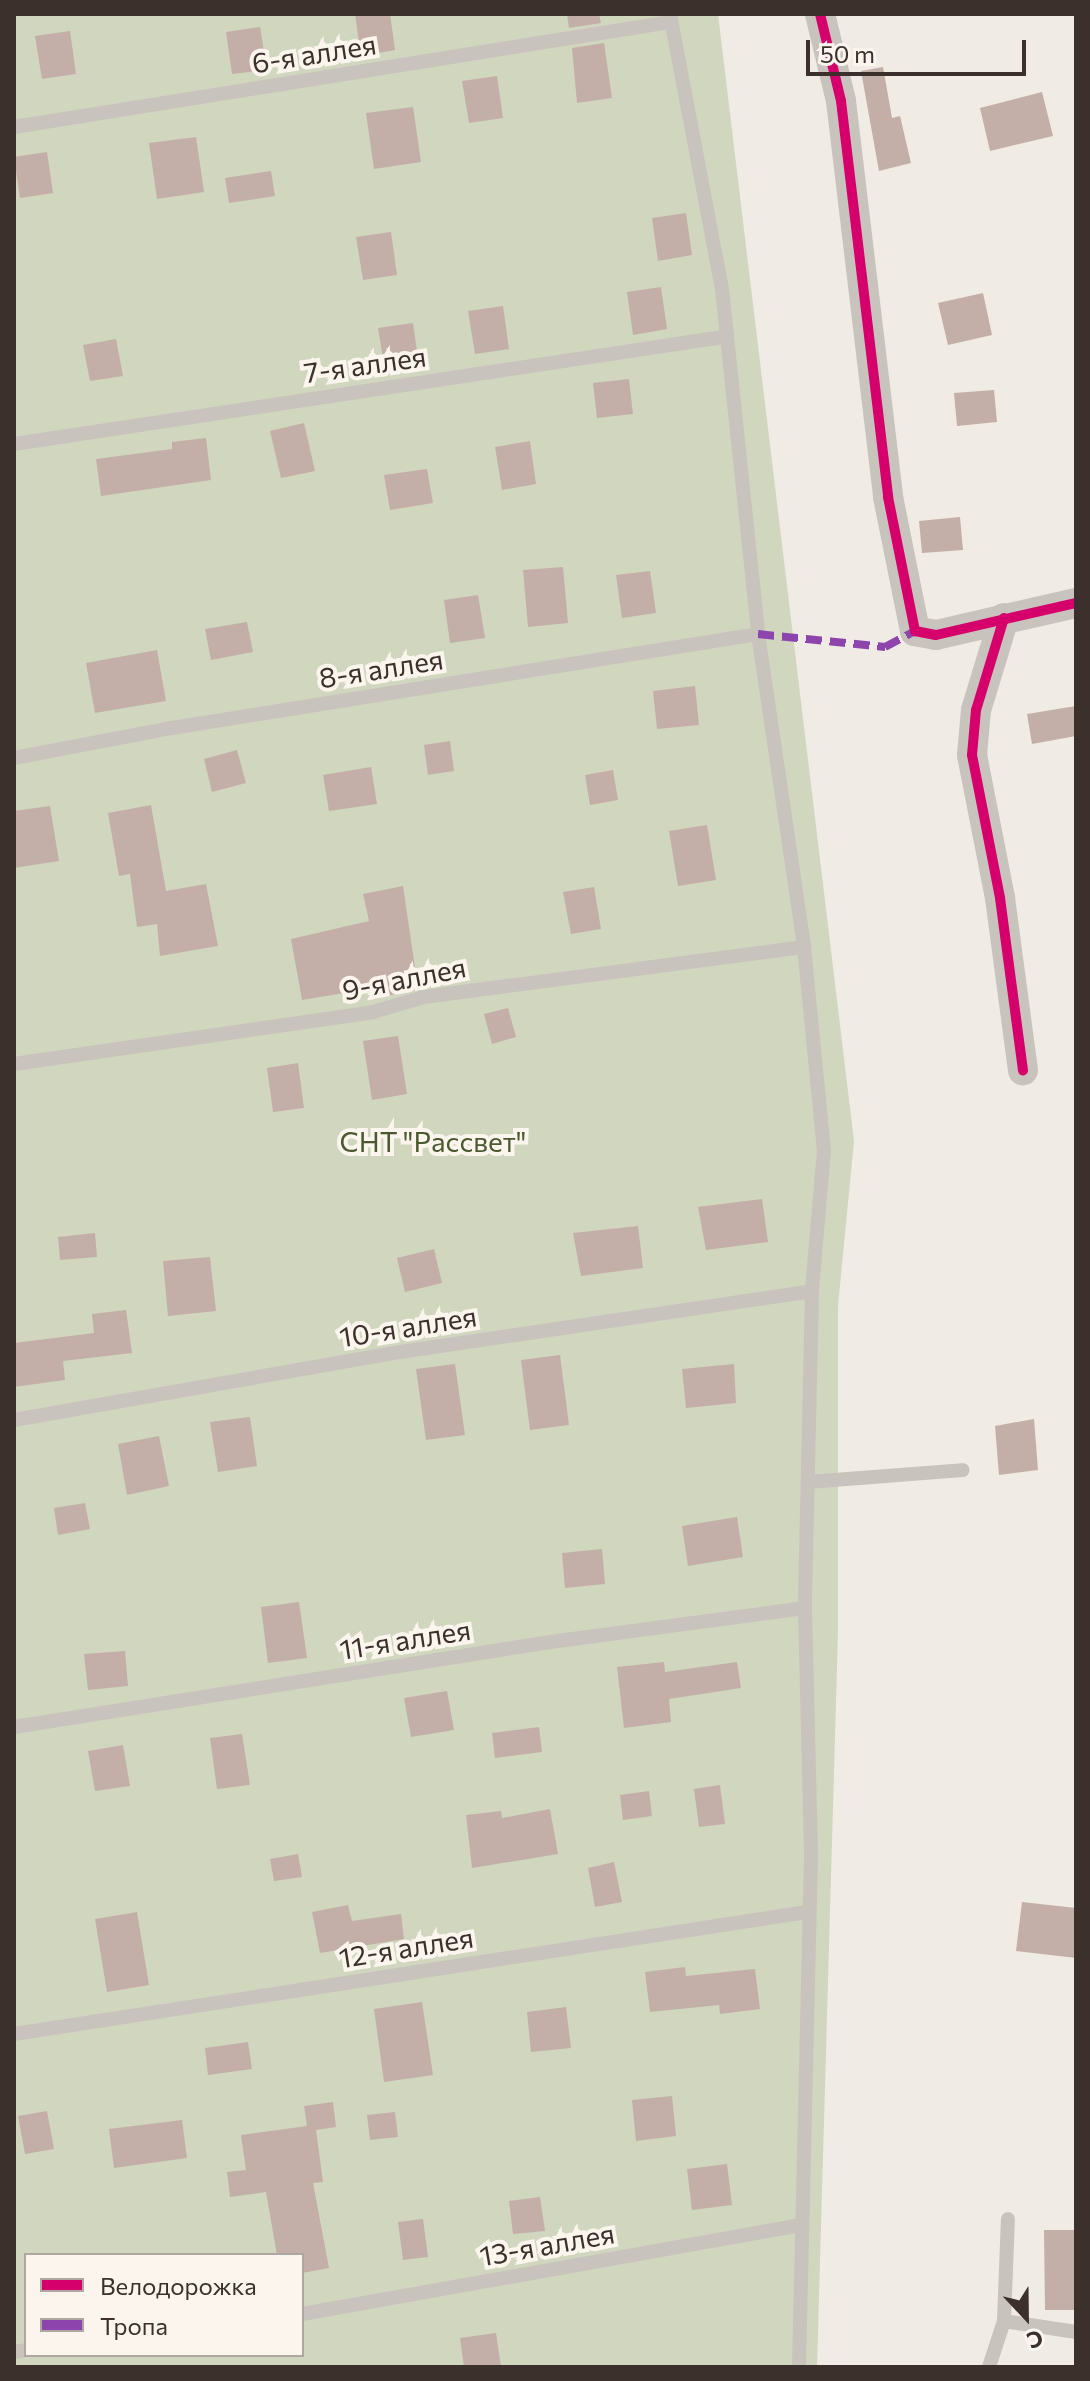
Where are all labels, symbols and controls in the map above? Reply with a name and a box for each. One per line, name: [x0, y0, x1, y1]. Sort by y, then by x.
scale bar: [810, 24, 1030, 74]
street label: 6-я аллея: [250, 27, 378, 79]
text: 50 m: [820, 39, 875, 68]
street label: 7-я аллея: [302, 339, 428, 389]
street label: 8-я аллея: [317, 642, 445, 694]
street label: 9-я аллея: [339, 950, 469, 1006]
park label: СНТ "Рассвет": [340, 1124, 526, 1158]
street label: 10-я аллея: [337, 1299, 479, 1353]
street label: 11-я аллея: [337, 1612, 473, 1666]
street label: 12-я аллея: [336, 1920, 476, 1974]
street label: 13-я аллея: [477, 2216, 617, 2272]
legend: [24, 2253, 304, 2357]
text: Велодорожка: [100, 2271, 257, 2300]
north arrow: [986, 2277, 1066, 2357]
text: Тропа: [100, 2311, 168, 2340]
text: С: [1023, 2324, 1047, 2355]

